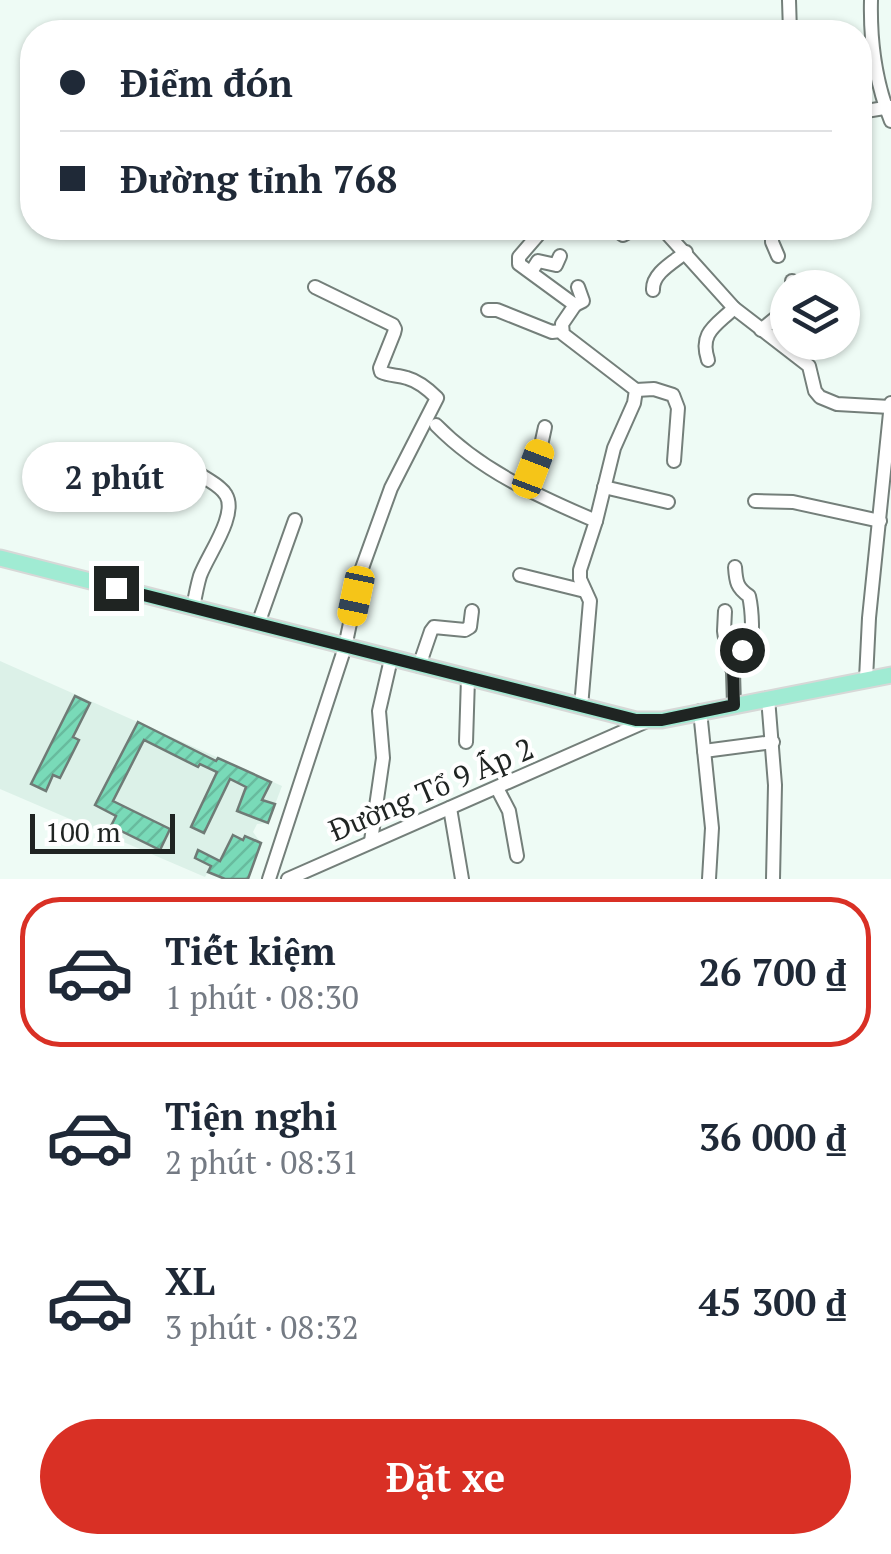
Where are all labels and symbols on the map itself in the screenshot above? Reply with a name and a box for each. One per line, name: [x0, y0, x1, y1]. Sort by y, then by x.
car: [508, 436, 558, 502]
callout: 2 phút: [23, 443, 208, 513]
car: [335, 564, 377, 628]
route end: [94, 566, 139, 611]
route start: [720, 628, 765, 673]
street label: Đường Tổ 9 Ấp 2: [323, 728, 539, 850]
scale bar: [30, 809, 175, 854]

